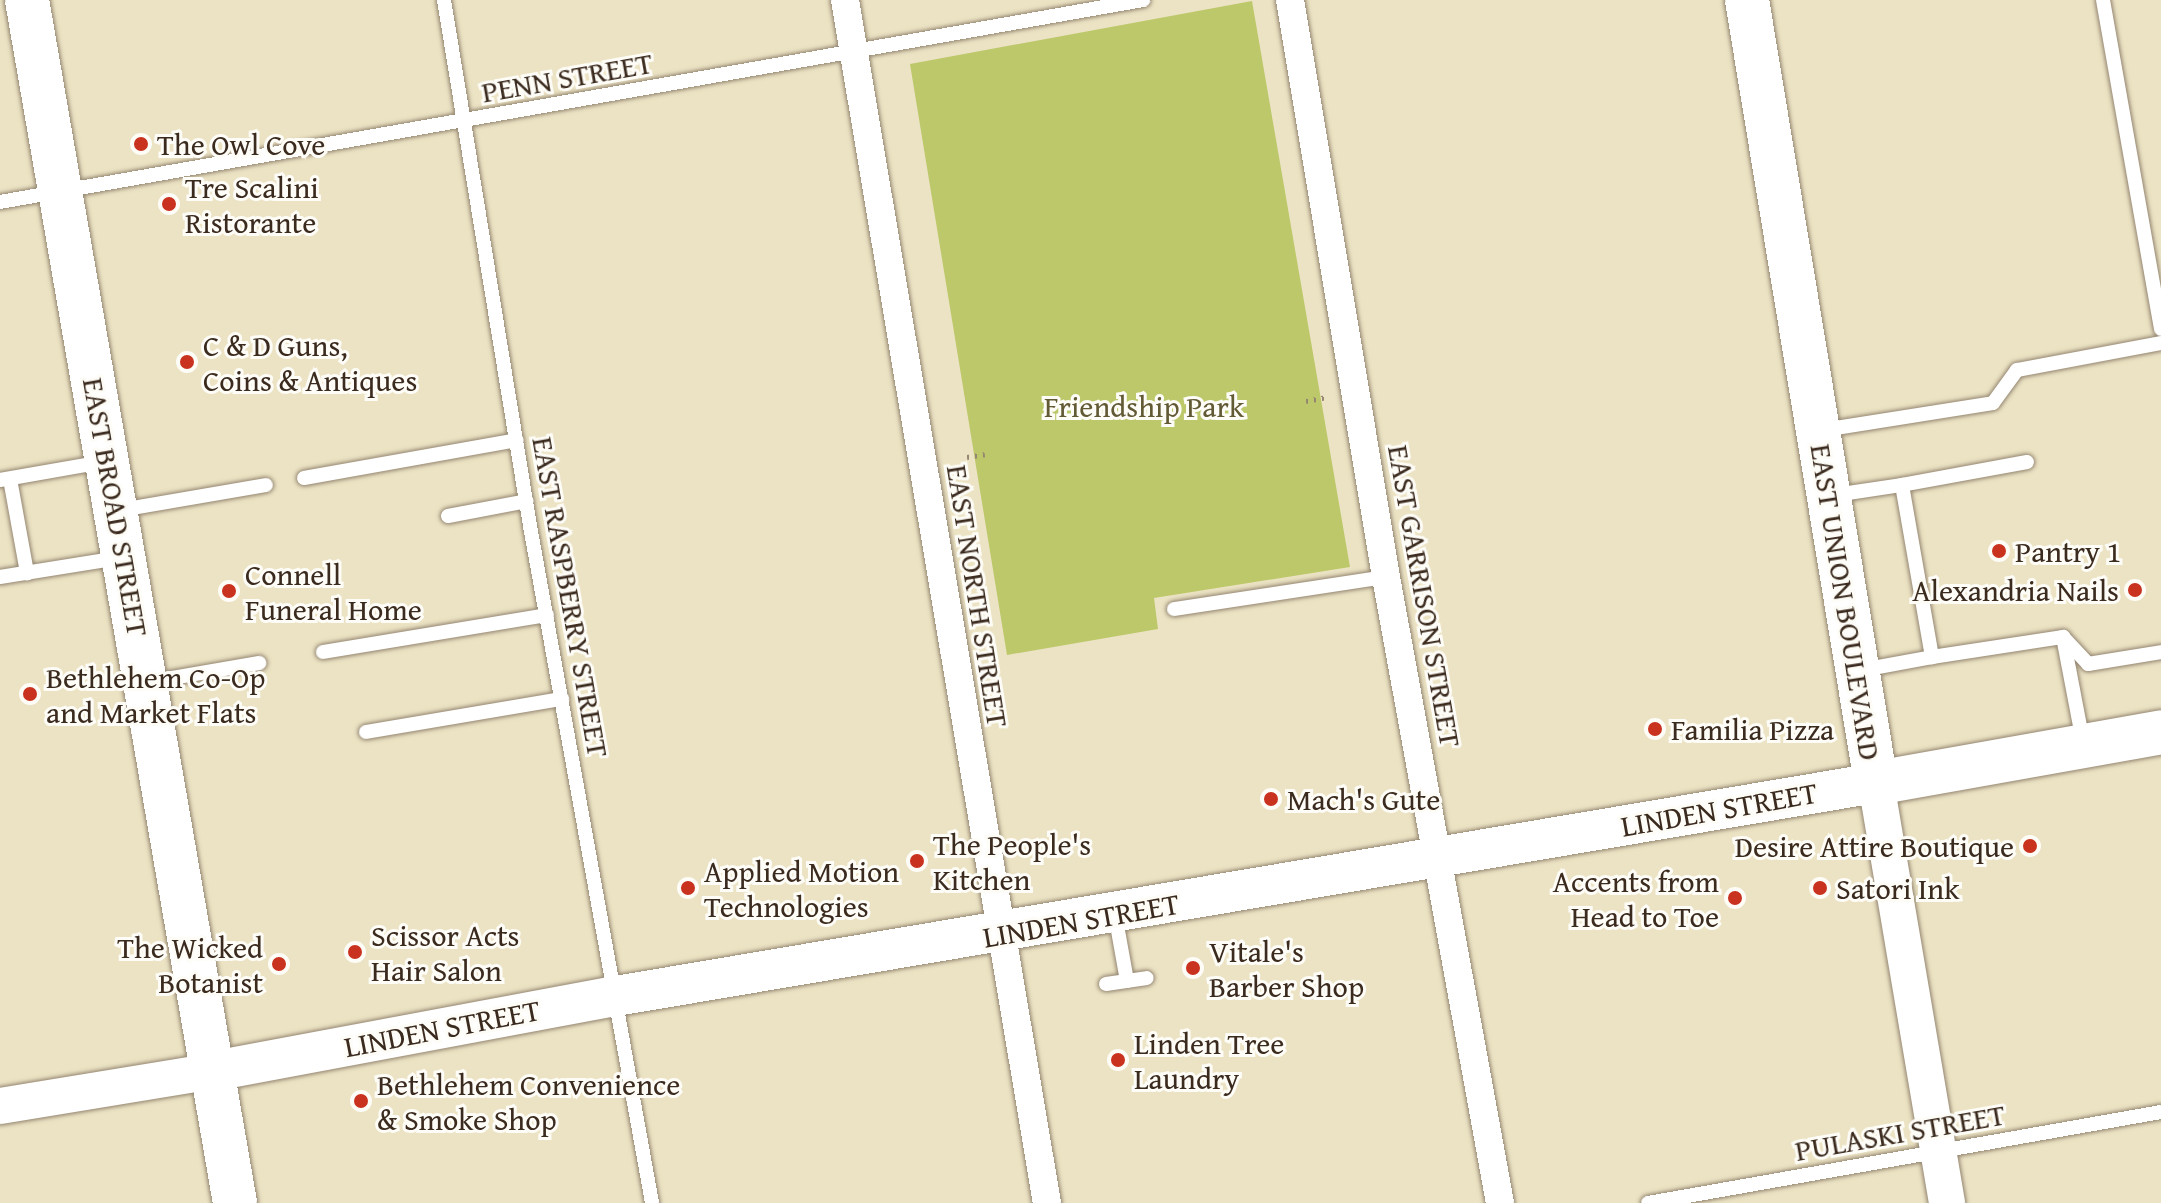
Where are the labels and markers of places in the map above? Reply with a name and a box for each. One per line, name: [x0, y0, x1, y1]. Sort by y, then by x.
place label: The Owl Cove: [157, 126, 325, 162]
marker: The Owl Cove: [132, 135, 150, 153]
place label: Tre Scalini Ristorante: [185, 169, 319, 240]
marker: Tre Scalini Ristorante: [160, 195, 178, 213]
place label: C & D Guns, Coins & Antiques: [203, 327, 417, 398]
marker: C & D Guns, Coins & Antiques: [178, 353, 196, 371]
place label: Pantry 1: [2015, 533, 2121, 569]
marker: Pantry 1: [1990, 542, 2008, 560]
place label: Connell Funeral Home: [245, 556, 422, 626]
place label: Alexandria Nails: [1912, 572, 2119, 608]
marker: Alexandria Nails: [2126, 581, 2144, 599]
marker: Connell Funeral Home: [220, 582, 238, 600]
place label: Bethlehem Co-Op and Market Flats: [46, 659, 265, 730]
marker: Bethlehem Co-Op and Market Flats: [21, 685, 39, 703]
place label: Familia Pizza: [1671, 711, 1834, 747]
marker: Familia Pizza: [1646, 720, 1664, 738]
place label: Mach's Gute: [1287, 781, 1440, 817]
marker: Mach's Gute: [1262, 790, 1280, 808]
place label: The People's Kitchen: [933, 826, 1091, 896]
place label: Desire Attire Boutique: [1735, 828, 2014, 864]
marker: Desire Attire Boutique: [2021, 837, 2039, 855]
marker: The People's Kitchen: [908, 852, 926, 870]
place label: Applied Motion Technologies: [704, 853, 899, 924]
place label: Accents from Head to Toe: [1553, 863, 1719, 934]
place label: Satori Ink: [1836, 870, 1959, 906]
marker: Applied Motion Technologies: [679, 879, 697, 897]
marker: Satori Ink: [1811, 879, 1829, 897]
marker: Accents from Head to Toe: [1726, 889, 1744, 907]
place label: Scissor Acts Hair Salon: [371, 917, 519, 988]
place label: The Wicked Botanist: [117, 929, 263, 1000]
place label: Vitale's Barber Shop: [1209, 933, 1364, 1004]
marker: Scissor Acts Hair Salon: [346, 943, 364, 961]
marker: The Wicked Botanist: [270, 955, 288, 973]
marker: Vitale's Barber Shop: [1184, 959, 1202, 977]
place label: Linden Tree Laundry: [1134, 1025, 1284, 1096]
marker: Linden Tree Laundry: [1109, 1051, 1127, 1069]
place label: Bethlehem Convenience & Smoke Shop: [377, 1066, 680, 1136]
marker: Bethlehem Convenience & Smoke Shop: [352, 1092, 370, 1110]

